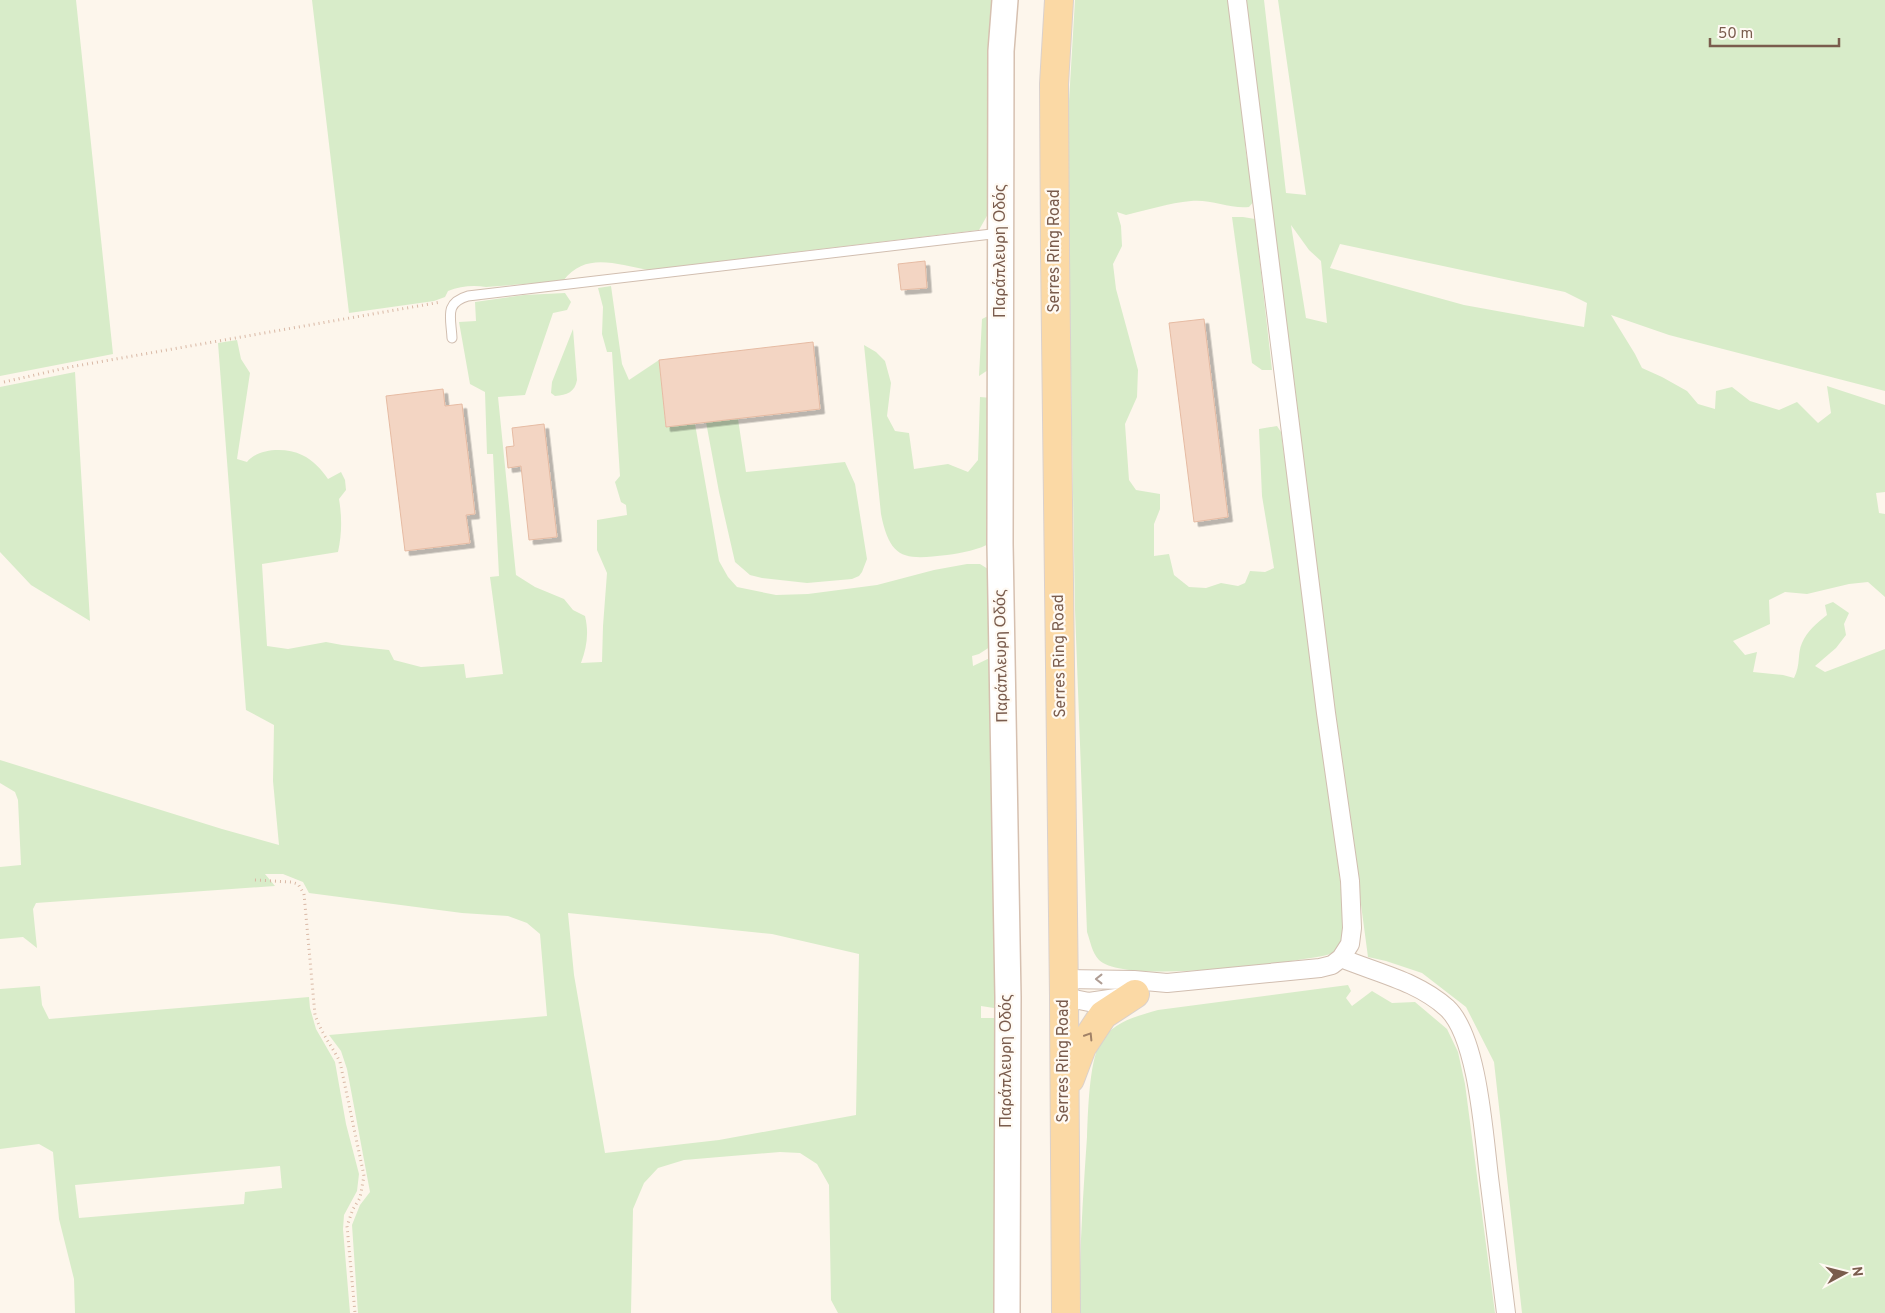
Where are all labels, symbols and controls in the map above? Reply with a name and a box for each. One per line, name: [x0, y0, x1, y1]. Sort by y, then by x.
scale bar: [1710, 15, 1839, 47]
text: 50 m: [1718, 25, 1753, 44]
street label: Παράπλευρη Οδός: [991, 184, 1011, 318]
street label: Serres Ring Road: [1045, 189, 1065, 313]
street label: Παράπλευρη Οδός: [991, 589, 1013, 723]
street label: Serres Ring Road: [1049, 594, 1071, 718]
one-way arrow: [1095, 974, 1102, 984]
street label: Παράπλευρη Οδός: [997, 994, 1017, 1128]
street label: Serres Ring Road: [1054, 999, 1074, 1123]
one-way arrow: [1083, 1032, 1092, 1041]
north arrow: [1820, 1248, 1870, 1298]
text: N: [1847, 1266, 1865, 1278]

